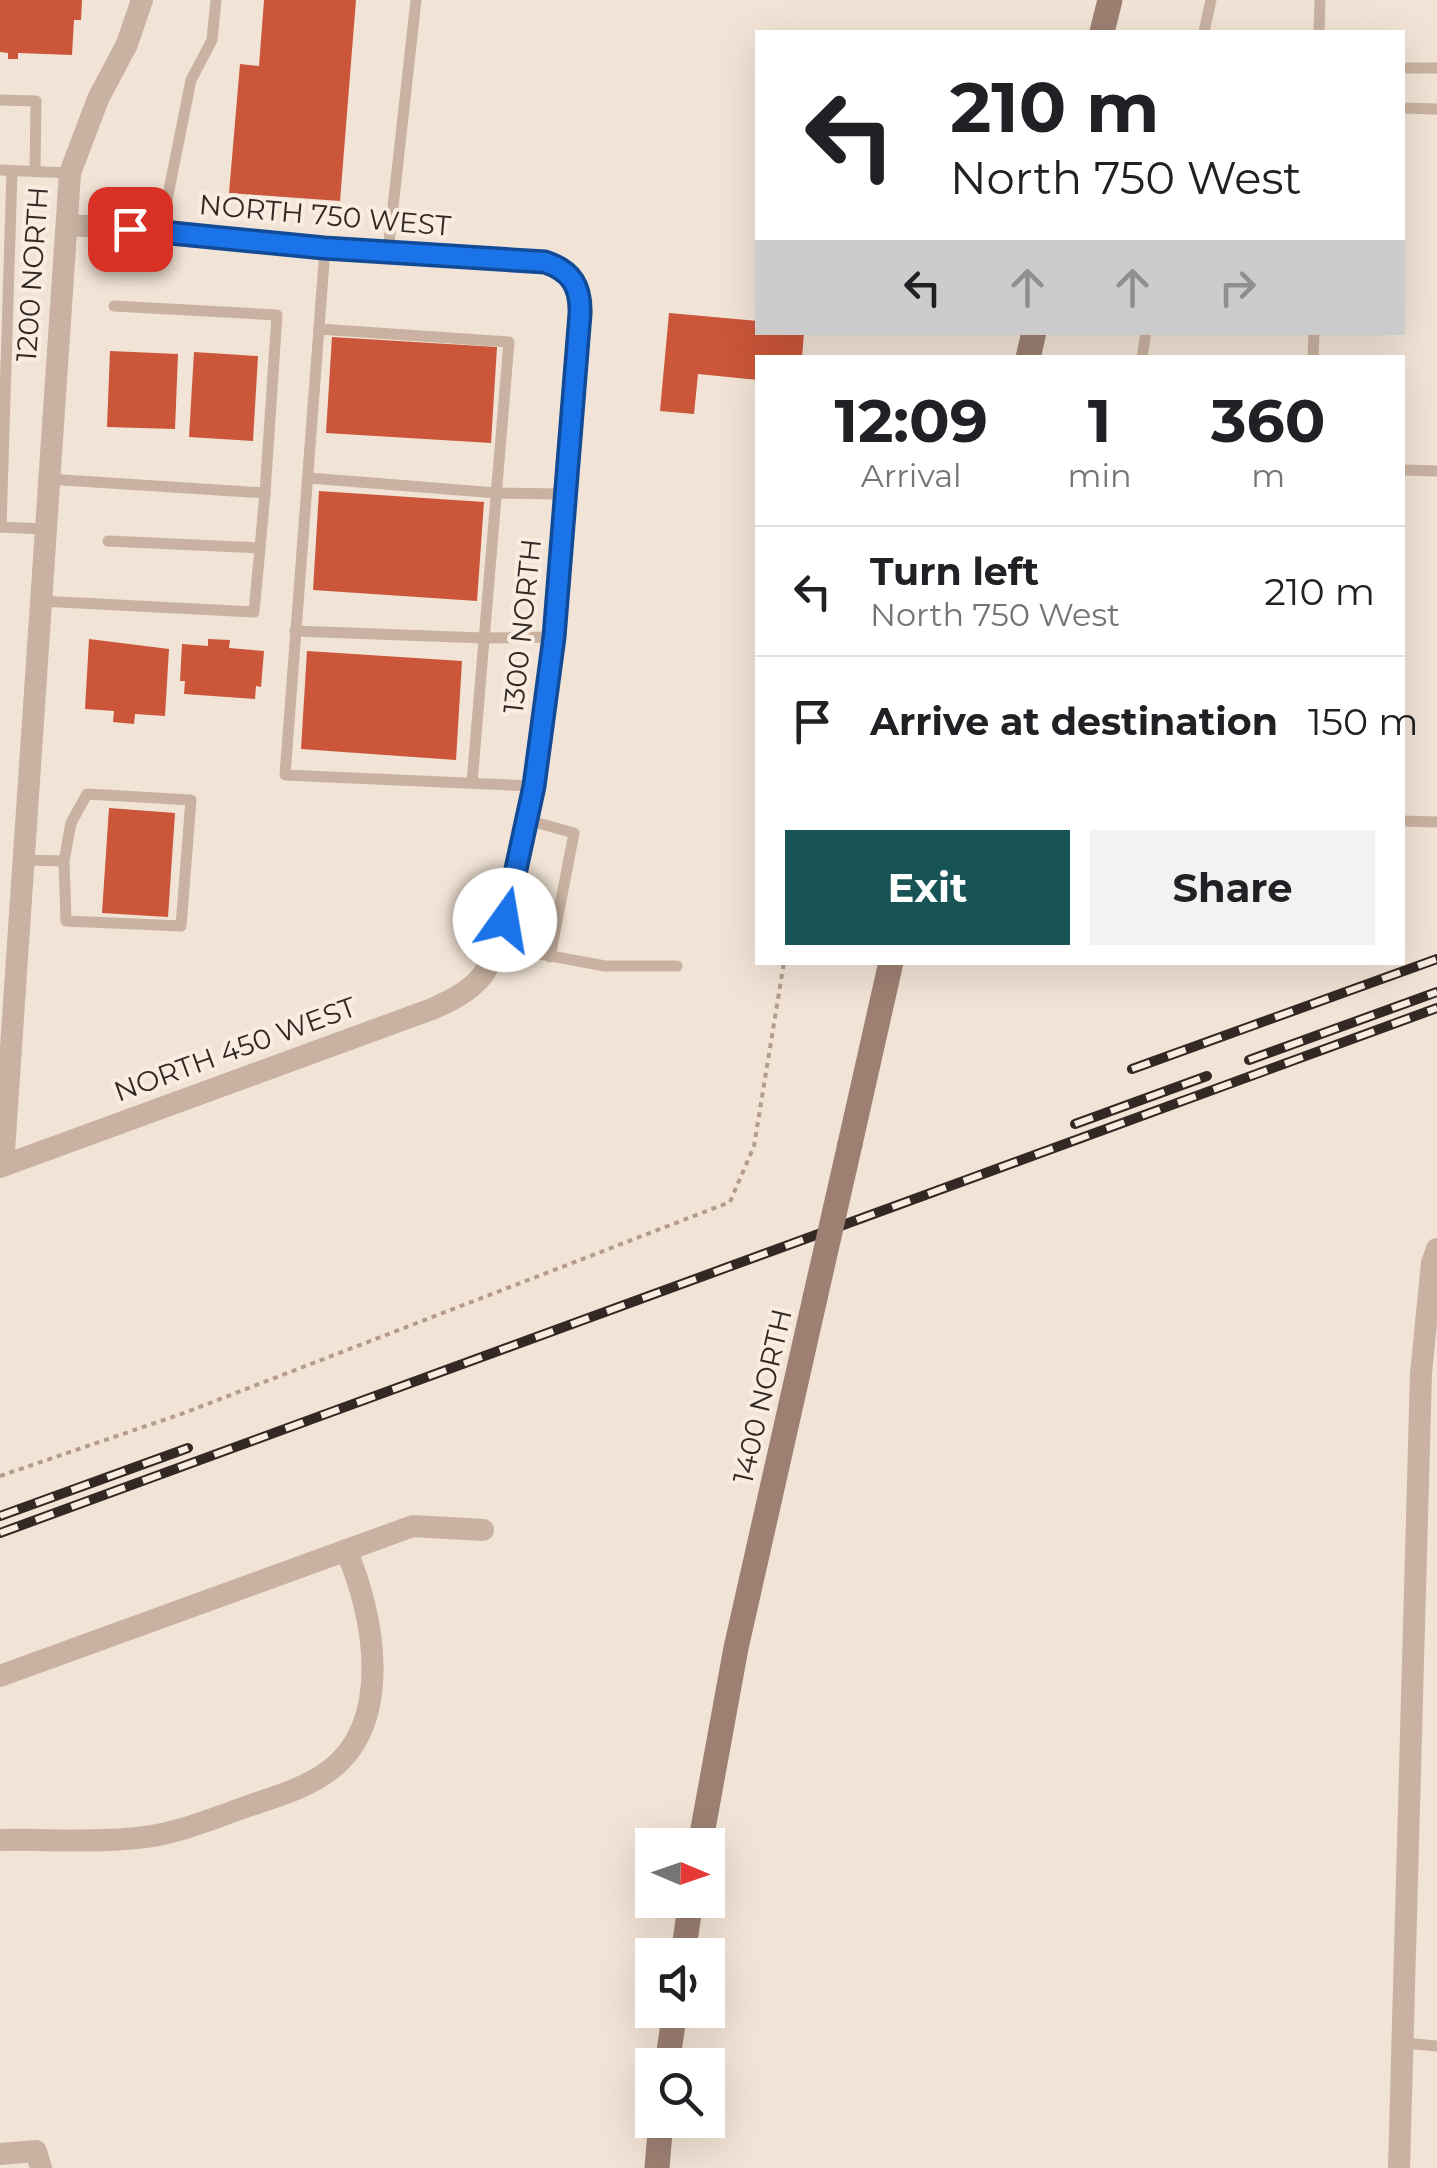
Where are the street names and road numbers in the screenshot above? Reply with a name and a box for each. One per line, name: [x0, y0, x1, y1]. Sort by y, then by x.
street label: 1200 NORTH: [9, 185, 55, 363]
street label: NORTH 750 WEST: [198, 187, 452, 243]
street label: 1300 NORTH: [496, 537, 548, 715]
street label: NORTH 450 WEST: [109, 989, 361, 1109]
street label: 1400 NORTH: [725, 1305, 799, 1487]

